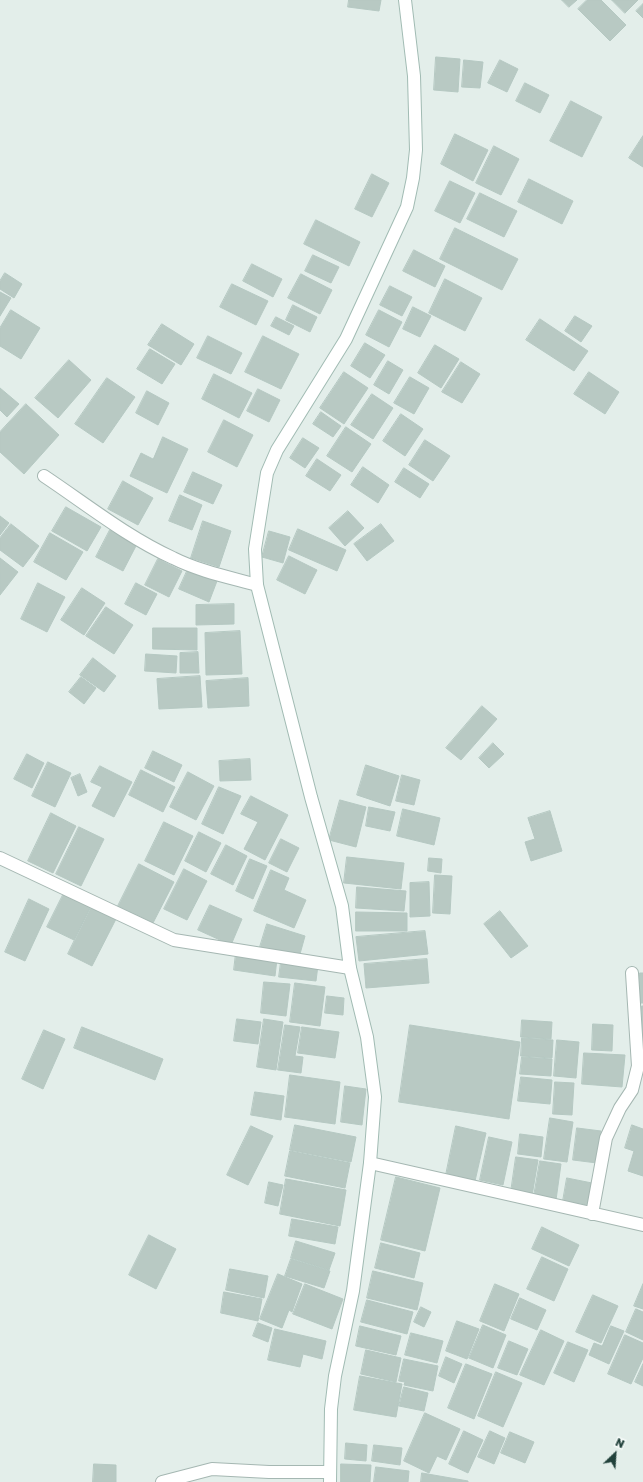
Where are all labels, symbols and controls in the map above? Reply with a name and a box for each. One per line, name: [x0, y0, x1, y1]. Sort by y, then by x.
north arrow: [595, 1434, 635, 1474]
text: N: [614, 1435, 627, 1450]

